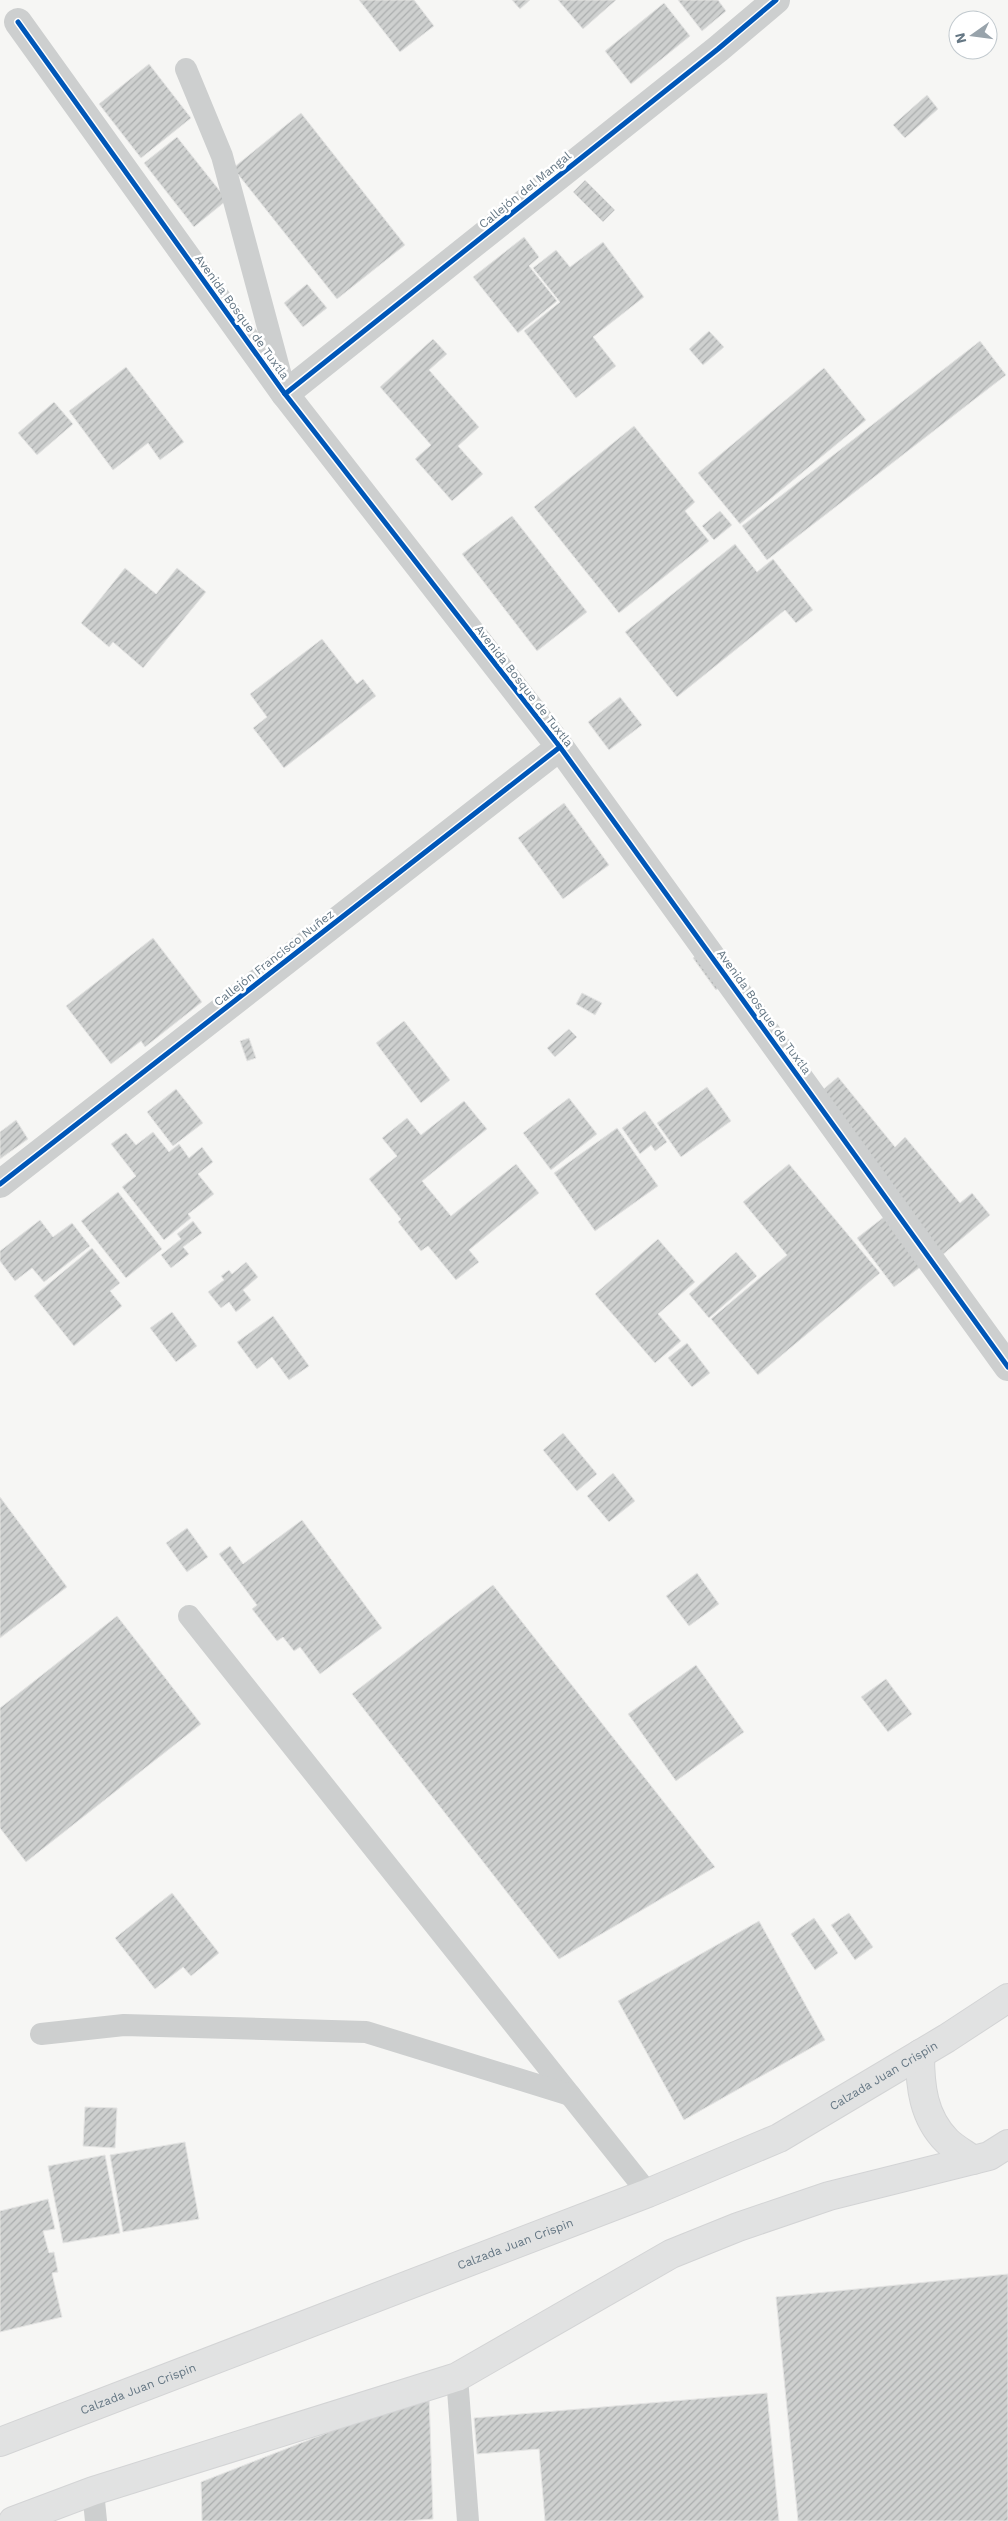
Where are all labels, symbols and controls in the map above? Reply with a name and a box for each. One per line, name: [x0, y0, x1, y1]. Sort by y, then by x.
north arrow: [948, 10, 998, 60]
text: N: [951, 31, 969, 45]
street label: Callejón del Mangal: [476, 148, 574, 231]
street label: Avenida Bosque de Tuxtla: [192, 252, 292, 382]
street label: Avenida Bosque de Tuxtla: [472, 622, 576, 750]
street label: Callejón Francisco Nuñez: [211, 907, 337, 1009]
street label: Avenida Bosque de Tuxtla: [714, 947, 814, 1077]
street label: Calzada Juan Crispin: [827, 2038, 940, 2113]
street label: Calzada Juan Crispin: [455, 2215, 575, 2273]
street label: Calzada Juan Crispin: [78, 2360, 198, 2418]

